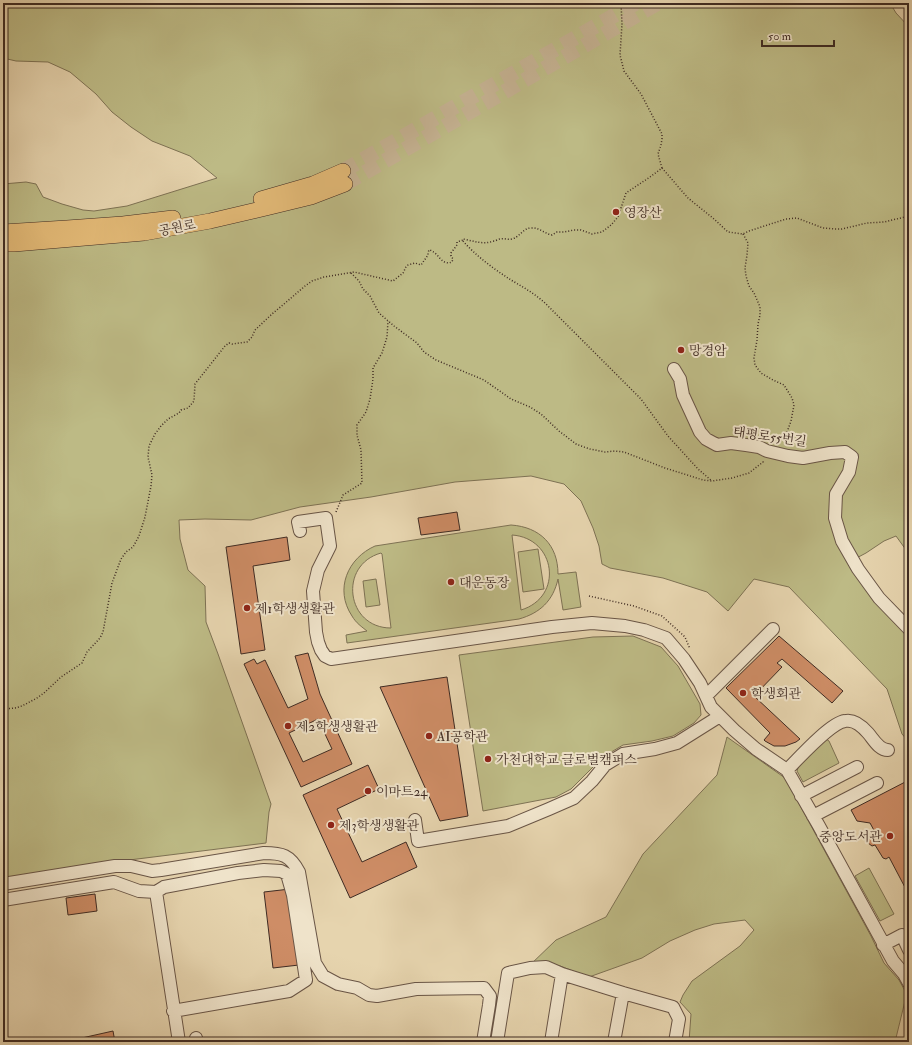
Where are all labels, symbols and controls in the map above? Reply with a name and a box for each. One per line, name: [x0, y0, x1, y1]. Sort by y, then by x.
scale bar: [762, 22, 834, 48]
text: 50 m: [768, 29, 792, 44]
place label: 영장산: [624, 205, 662, 221]
marker: 영장산: [611, 207, 621, 217]
street label: 공원로: [157, 216, 198, 239]
place label: 망경암: [689, 343, 727, 359]
marker: 망경암: [676, 345, 686, 355]
street label: 태평로55번길: [732, 424, 808, 450]
place label: 대운동장: [459, 575, 510, 591]
marker: 대운동장: [446, 577, 456, 587]
place label: 제1학생생활관: [255, 601, 335, 617]
marker: 제1학생생활관: [242, 603, 252, 613]
place label: 학생회관: [751, 686, 802, 702]
marker: 학생회관: [738, 688, 748, 698]
place label: 제2학생생활관: [296, 719, 378, 735]
marker: 제2학생생활관: [283, 721, 293, 731]
place label: AI공학관: [436, 729, 489, 745]
marker: AI공학관: [424, 731, 434, 741]
place label: 가천대학교 글로벌캠퍼스: [496, 752, 637, 768]
marker: 가천대학교 글로벌캠퍼스: [483, 754, 493, 764]
place label: 이마트24: [376, 784, 428, 800]
marker: 이마트24: [363, 786, 373, 796]
place label: 제3학생생활관: [339, 818, 420, 834]
marker: 제3학생생활관: [326, 820, 336, 830]
place label: 중앙도서관: [819, 829, 882, 845]
marker: 중앙도서관: [885, 831, 895, 841]

